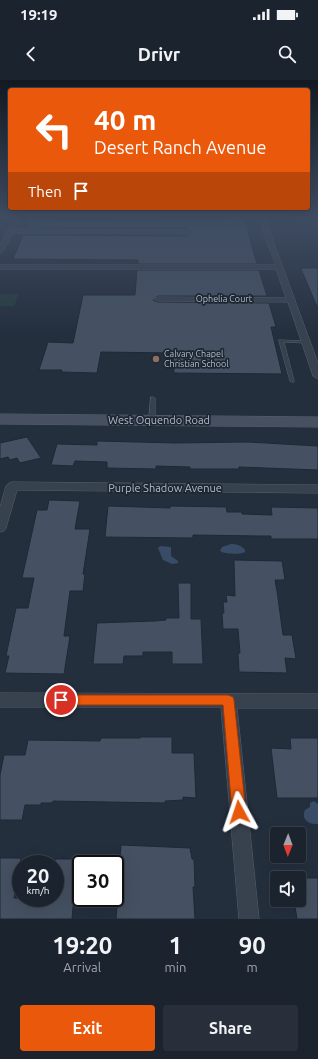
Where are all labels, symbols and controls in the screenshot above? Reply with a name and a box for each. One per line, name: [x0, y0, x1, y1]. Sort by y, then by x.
text: 19:19: [20, 6, 58, 23]
icon: back: [20, 43, 42, 65]
icon: search: [276, 43, 298, 65]
text: Drivr: [138, 44, 180, 64]
icon: left: [28, 104, 80, 156]
text: 40 m: [94, 104, 156, 135]
text: Desert Ranch Avenue: [94, 137, 267, 157]
icon: arrive: [70, 180, 92, 202]
text: Then: [28, 183, 62, 200]
street label: Ophelia Court: [196, 294, 253, 304]
place label: Calvary Chapel Christian School: [164, 349, 229, 369]
marker: Calvary Chapel Christian School: [151, 354, 161, 364]
street label: West Oquendo Road: [108, 414, 210, 426]
street label: Purple Shadow Avenue: [108, 482, 222, 494]
pin: [44, 683, 78, 717]
icon: arrive: [50, 689, 72, 711]
position arrow: [218, 791, 260, 833]
north arrow: [270, 827, 306, 863]
map controls: [270, 827, 306, 907]
speed limit sign: 30: [72, 855, 124, 907]
text: 20: [27, 864, 49, 887]
button: sound: [270, 871, 306, 907]
text: km/h: [26, 885, 50, 896]
text: 19:20: [52, 932, 112, 959]
text: 1: [169, 932, 182, 959]
text: 90: [239, 932, 266, 959]
text: Arrival: [63, 960, 101, 974]
text: min: [165, 960, 186, 974]
text: m: [247, 960, 258, 974]
button: Exit: [20, 1005, 155, 1051]
button: Share: [163, 1005, 298, 1051]

